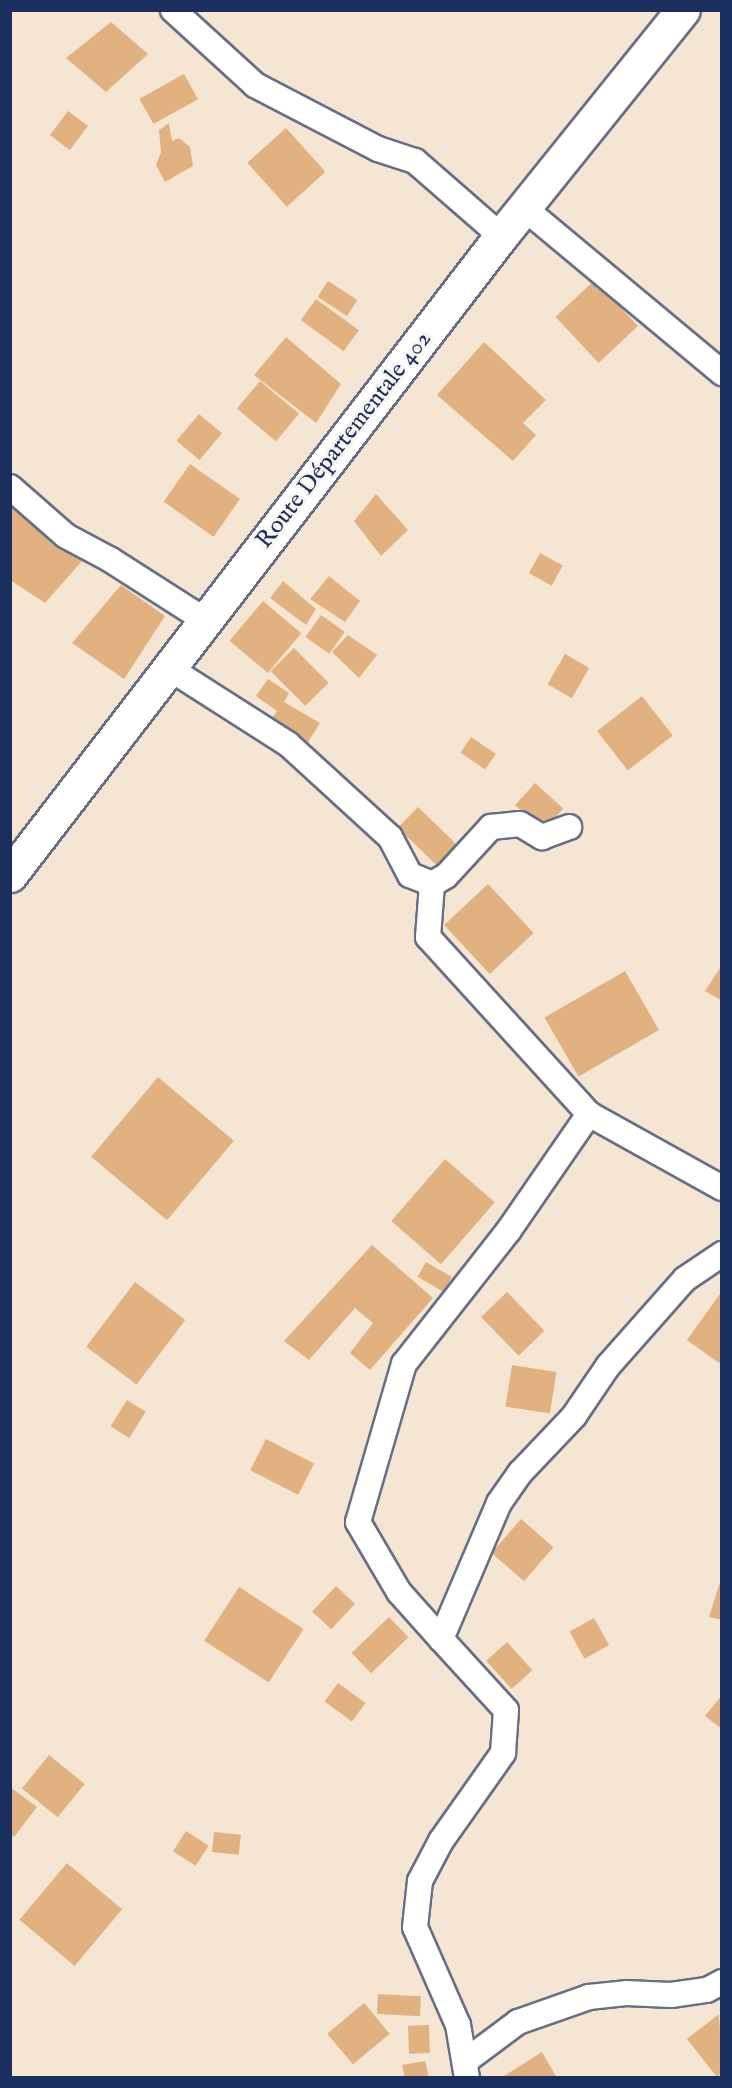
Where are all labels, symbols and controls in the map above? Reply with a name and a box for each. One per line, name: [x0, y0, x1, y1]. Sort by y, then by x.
street label: Route Départementale 402: [250, 326, 438, 554]

